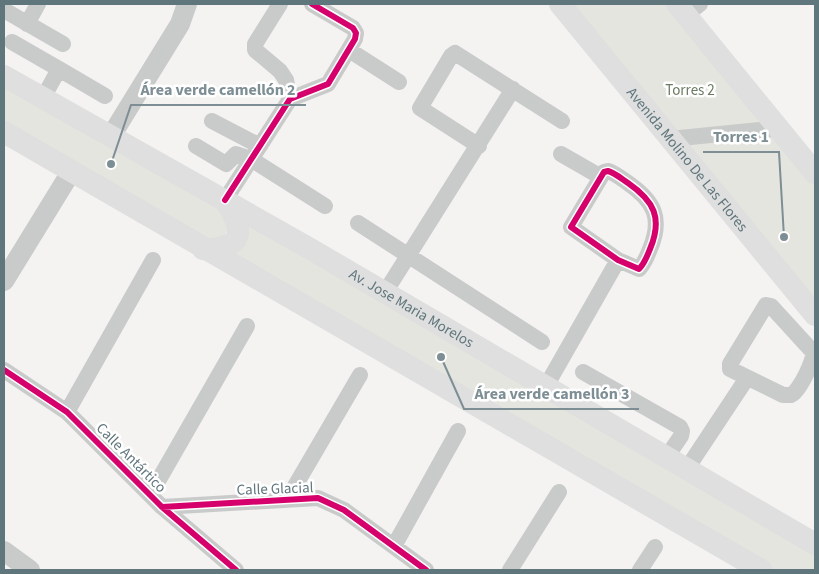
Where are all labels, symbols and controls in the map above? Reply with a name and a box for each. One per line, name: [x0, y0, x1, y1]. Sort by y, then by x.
callout: Área verde camellón 2: [131, 74, 306, 105]
text: Área verde camellón 2: [139, 79, 296, 101]
park label: Torres 2: [665, 80, 715, 101]
street label: Avenida Molino De Las Flores: [622, 83, 753, 236]
callout: Torres 1: [703, 121, 779, 152]
text: Torres 1: [713, 126, 769, 148]
street label: Av. Jose Maria Morelos: [345, 263, 478, 353]
callout: Área verde camellón 3: [464, 378, 639, 409]
text: Área verde camellón 3: [473, 383, 630, 405]
street label: Calle Antártico: [91, 418, 171, 498]
street label: Calle Glacial: [236, 477, 314, 501]

